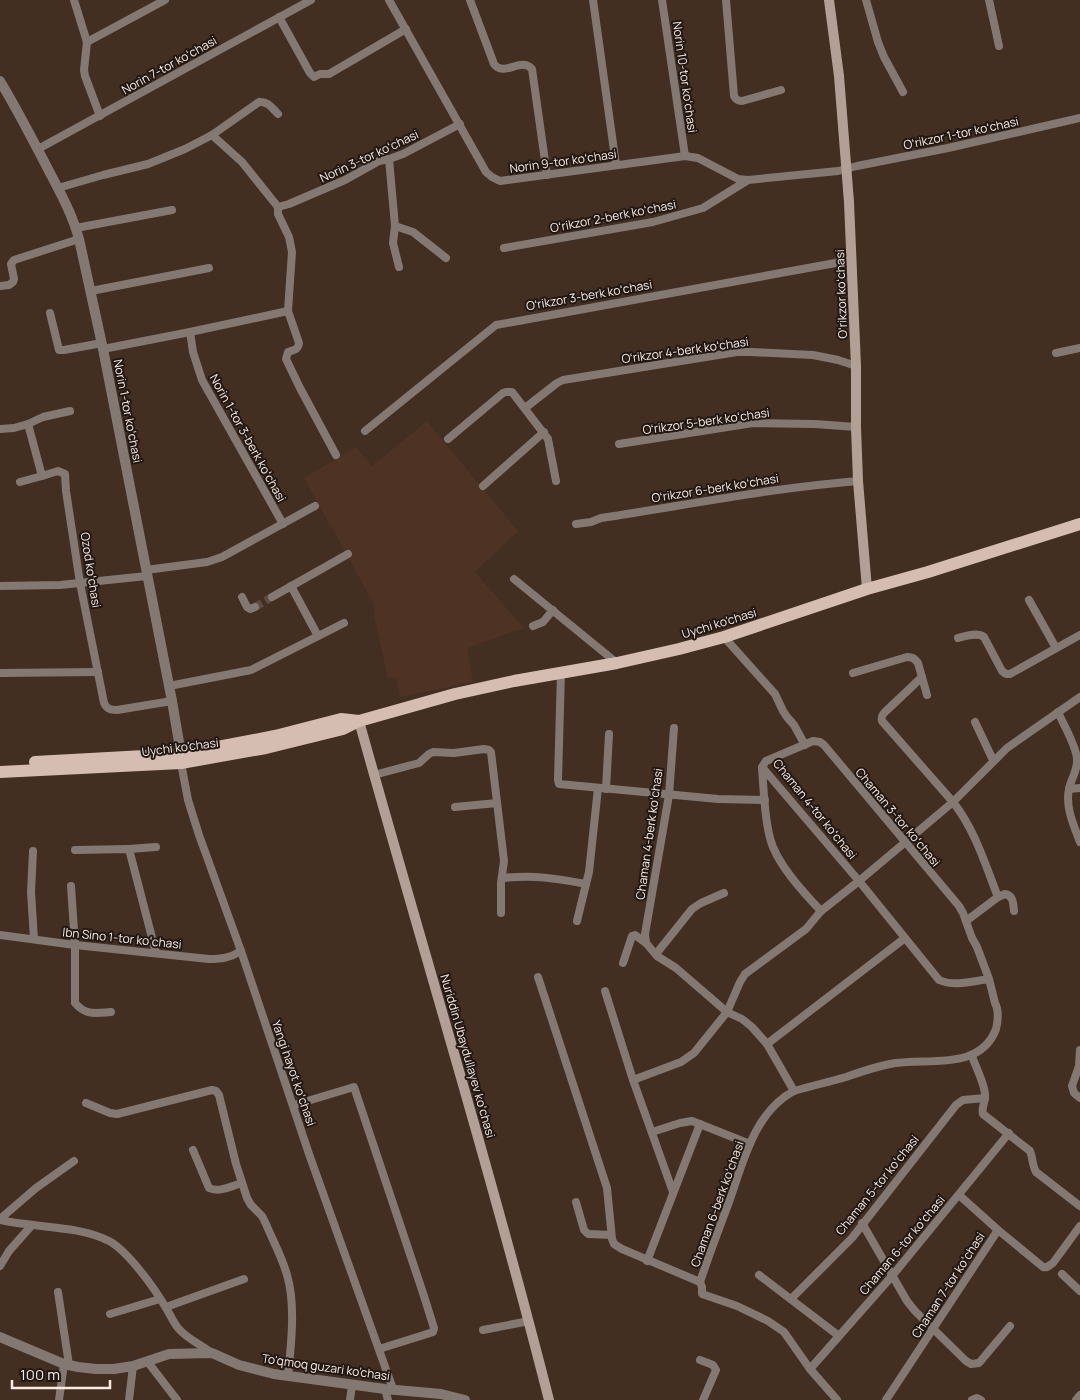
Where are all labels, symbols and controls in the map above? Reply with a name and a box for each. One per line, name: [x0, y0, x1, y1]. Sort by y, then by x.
street label: Norin 10-tor koʻchasi: [669, 20, 701, 134]
street label: Norin 7-tor koʻchasi: [118, 32, 220, 98]
street label: Oʻrikzor 1-tor koʻchasi: [902, 112, 1020, 154]
street label: Norin 3-tor koʻchasi: [317, 126, 421, 186]
street label: Norin 9-tor koʻchasi: [508, 145, 618, 177]
street label: Oʻrikzor 2-berk koʻchasi: [549, 195, 677, 237]
street label: Oʻrikzor koʻchasi: [831, 249, 851, 339]
street label: Oʻrikzor 3-berk koʻchasi: [525, 276, 653, 314]
street label: Oʻrikzor 4-berk koʻchasi: [620, 333, 750, 367]
street label: Norin 1-tor koʻchasi: [110, 358, 146, 464]
street label: Norin 1-tor 3-berk koʻchasi: [206, 371, 290, 505]
street label: Oʻrikzor 5-berk koʻchasi: [641, 404, 771, 438]
street label: Oʻrikzor 6-berk koʻchasi: [650, 470, 780, 506]
street label: Ozod koʻchasi: [77, 531, 105, 609]
street label: Uychi ko'chasi: [680, 604, 758, 642]
street label: Uychi ko'chasi: [141, 734, 219, 760]
street label: Chaman 4-tor koʻchasi: [769, 755, 861, 863]
street label: Chaman 3-tor koʻchasi: [852, 764, 944, 870]
street label: Chaman 4-berk koʻchasi: [631, 767, 667, 901]
street label: Ibn Sino 1-tor koʻchasi: [62, 923, 182, 953]
street label: Nuriddin Ubaydullayev koʻchasi: [436, 972, 500, 1140]
street label: Yangi hayot koʻchasi: [268, 1018, 320, 1128]
street label: Chaman 5-tor koʻchasi: [831, 1131, 923, 1239]
street label: Chaman 6-berk koʻchasi: [686, 1139, 748, 1269]
street label: Chaman 6-tor koʻchasi: [855, 1192, 949, 1298]
street label: Chaman 7-tor koʻchasi: [907, 1229, 989, 1341]
street label: To'qmoq guzari ko'chasi: [261, 1350, 391, 1384]
scale bar: [12, 1358, 110, 1390]
text: 100 m: [20, 1364, 60, 1385]

